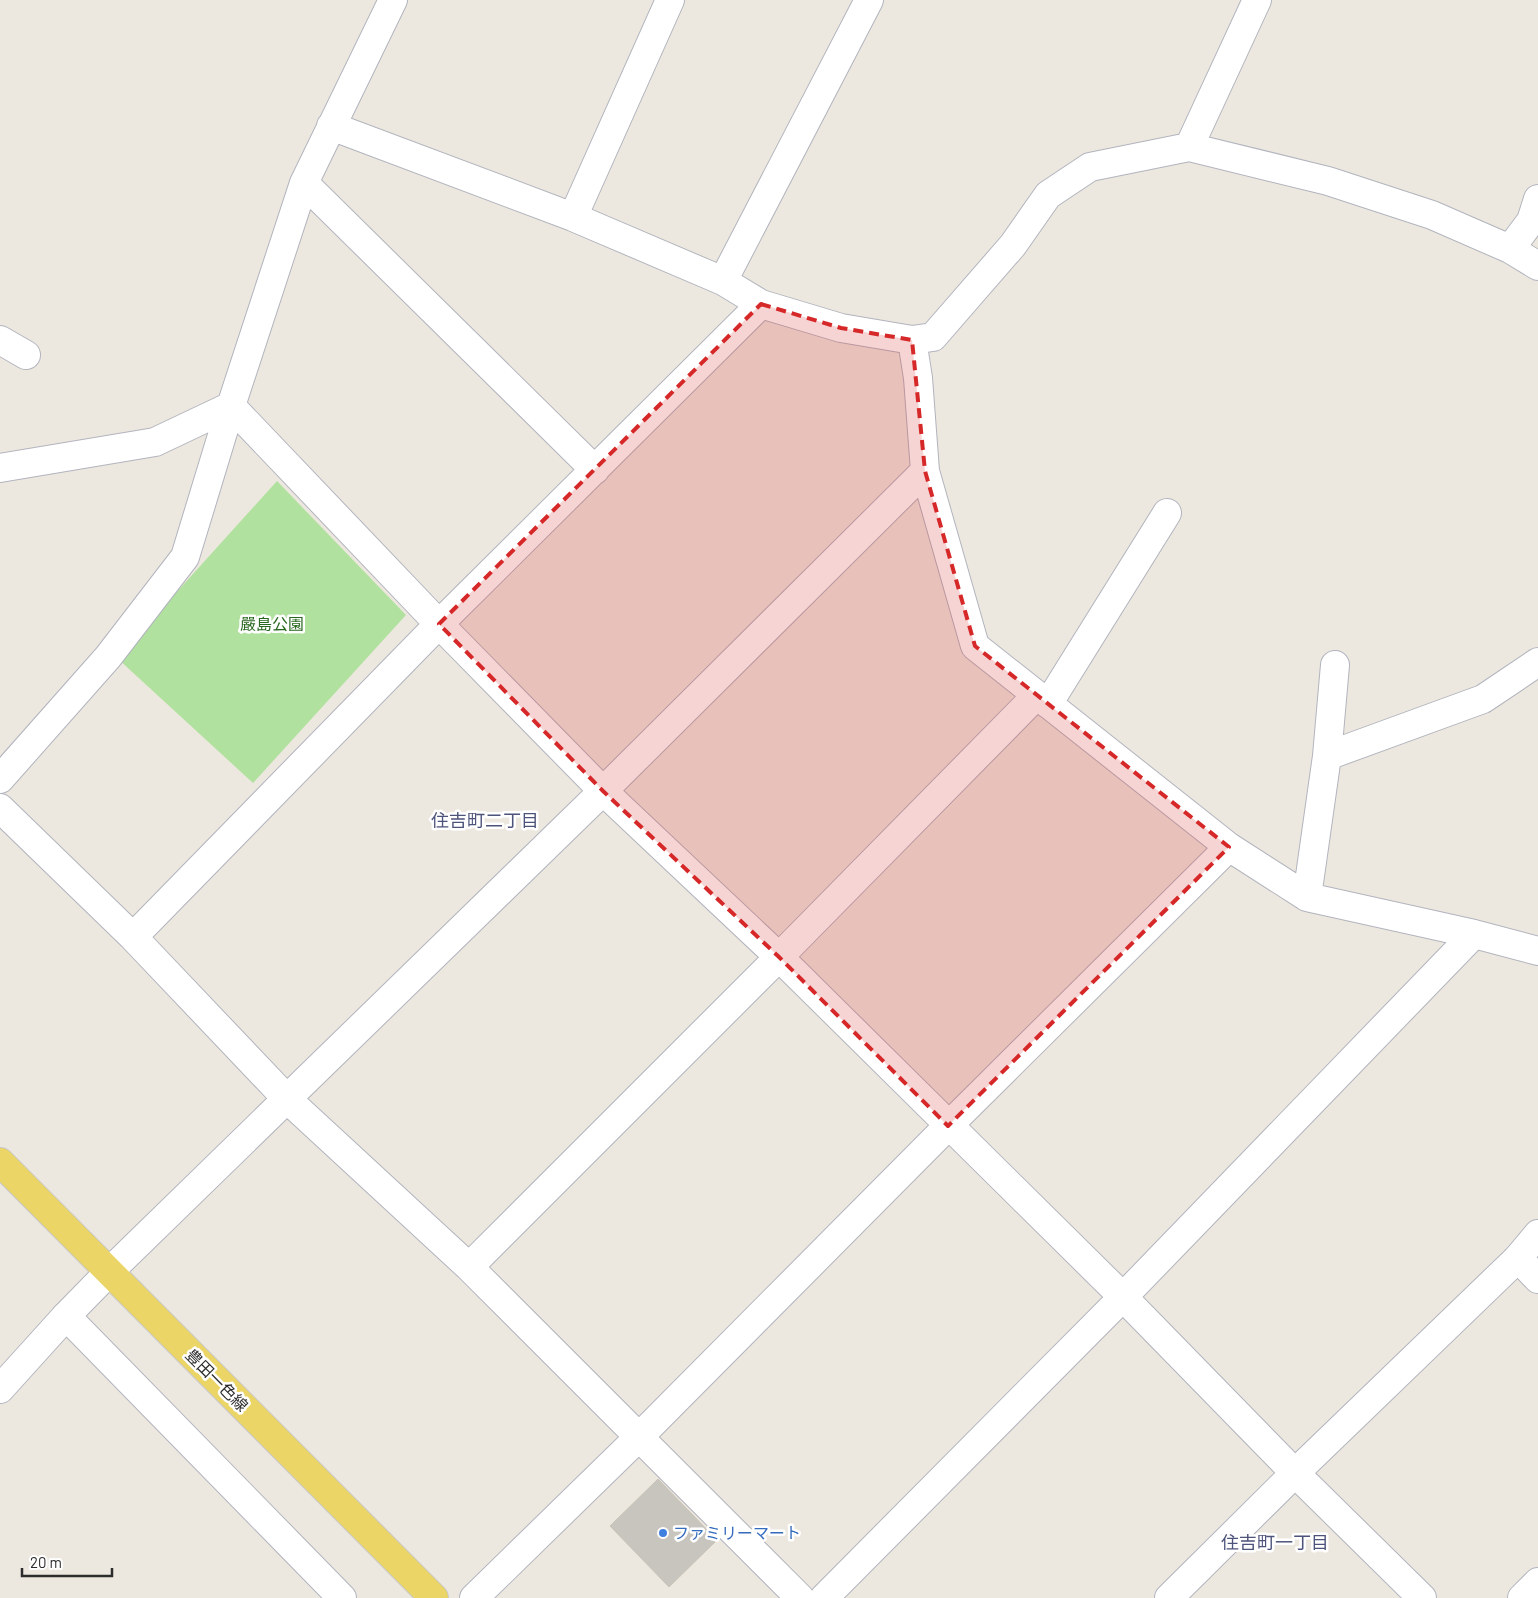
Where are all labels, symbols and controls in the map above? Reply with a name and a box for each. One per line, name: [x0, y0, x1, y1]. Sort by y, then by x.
park label: 嚴島公園: [240, 614, 304, 633]
district label: 住吉町二丁目: [431, 809, 539, 831]
street label: 豊田一色線: [182, 1345, 252, 1415]
place label: ファミリーマート: [673, 1523, 801, 1542]
marker: ファミリーマート: [657, 1527, 669, 1539]
district label: 住吉町一丁目: [1221, 1531, 1329, 1553]
scale bar: [22, 1546, 112, 1578]
text: 20 m: [30, 1553, 62, 1571]

